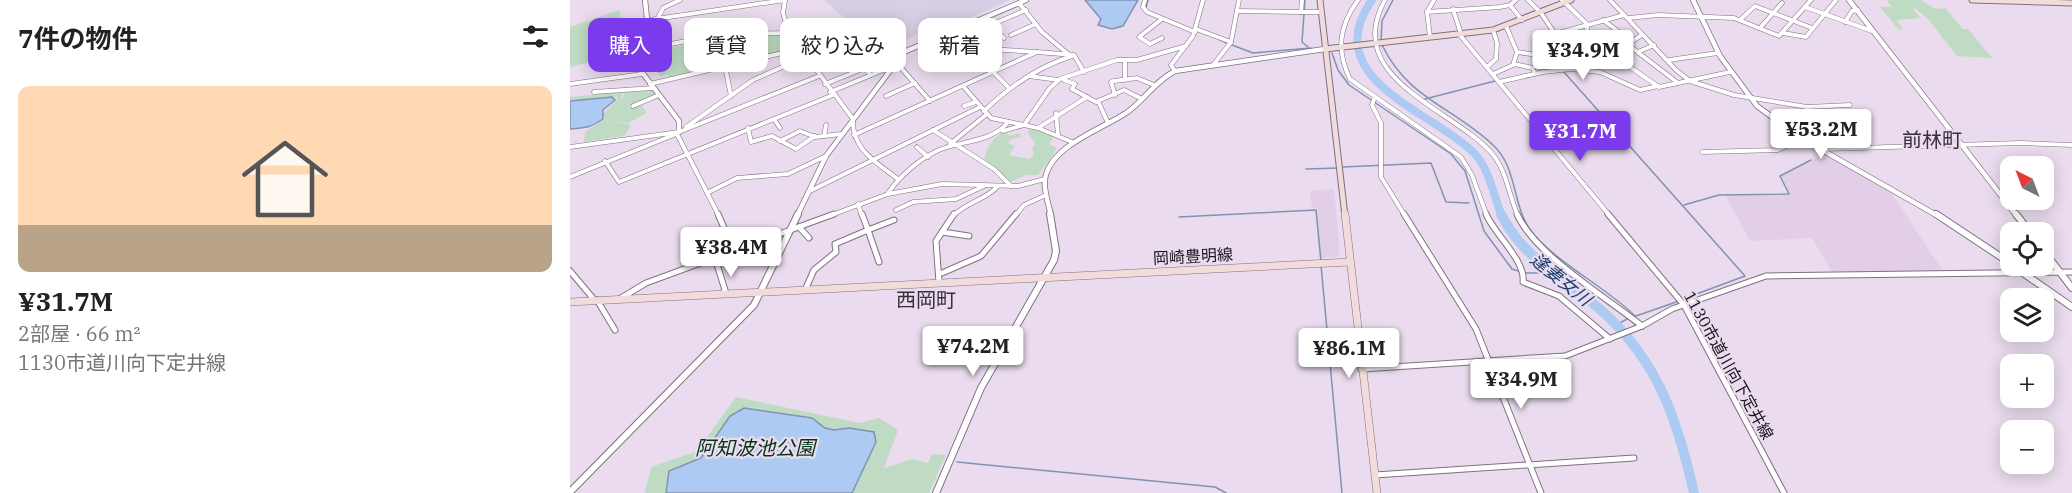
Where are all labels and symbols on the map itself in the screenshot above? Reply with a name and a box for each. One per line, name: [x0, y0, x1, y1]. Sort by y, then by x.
pin: ¥34.9M: [1534, 30, 1632, 81]
pin: ¥53.2M: [1772, 109, 1870, 160]
pin: ¥31.7M: [1531, 111, 1629, 162]
district label: 前林町: [1902, 126, 1962, 153]
north arrow: [2000, 156, 2054, 210]
pin: ¥38.4M: [682, 227, 780, 278]
street label: 岡崎豊明線: [1153, 244, 1233, 268]
water label: 逢妻女川: [1526, 247, 1598, 312]
district label: 西岡町: [896, 286, 956, 313]
street label: 1130市道川向下定井線: [1680, 287, 1778, 443]
pin: ¥74.2M: [924, 326, 1022, 377]
pin: ¥86.1M: [1300, 328, 1398, 379]
pin: ¥34.9M: [1472, 359, 1570, 410]
park label: 阿知波池公園: [695, 434, 818, 461]

